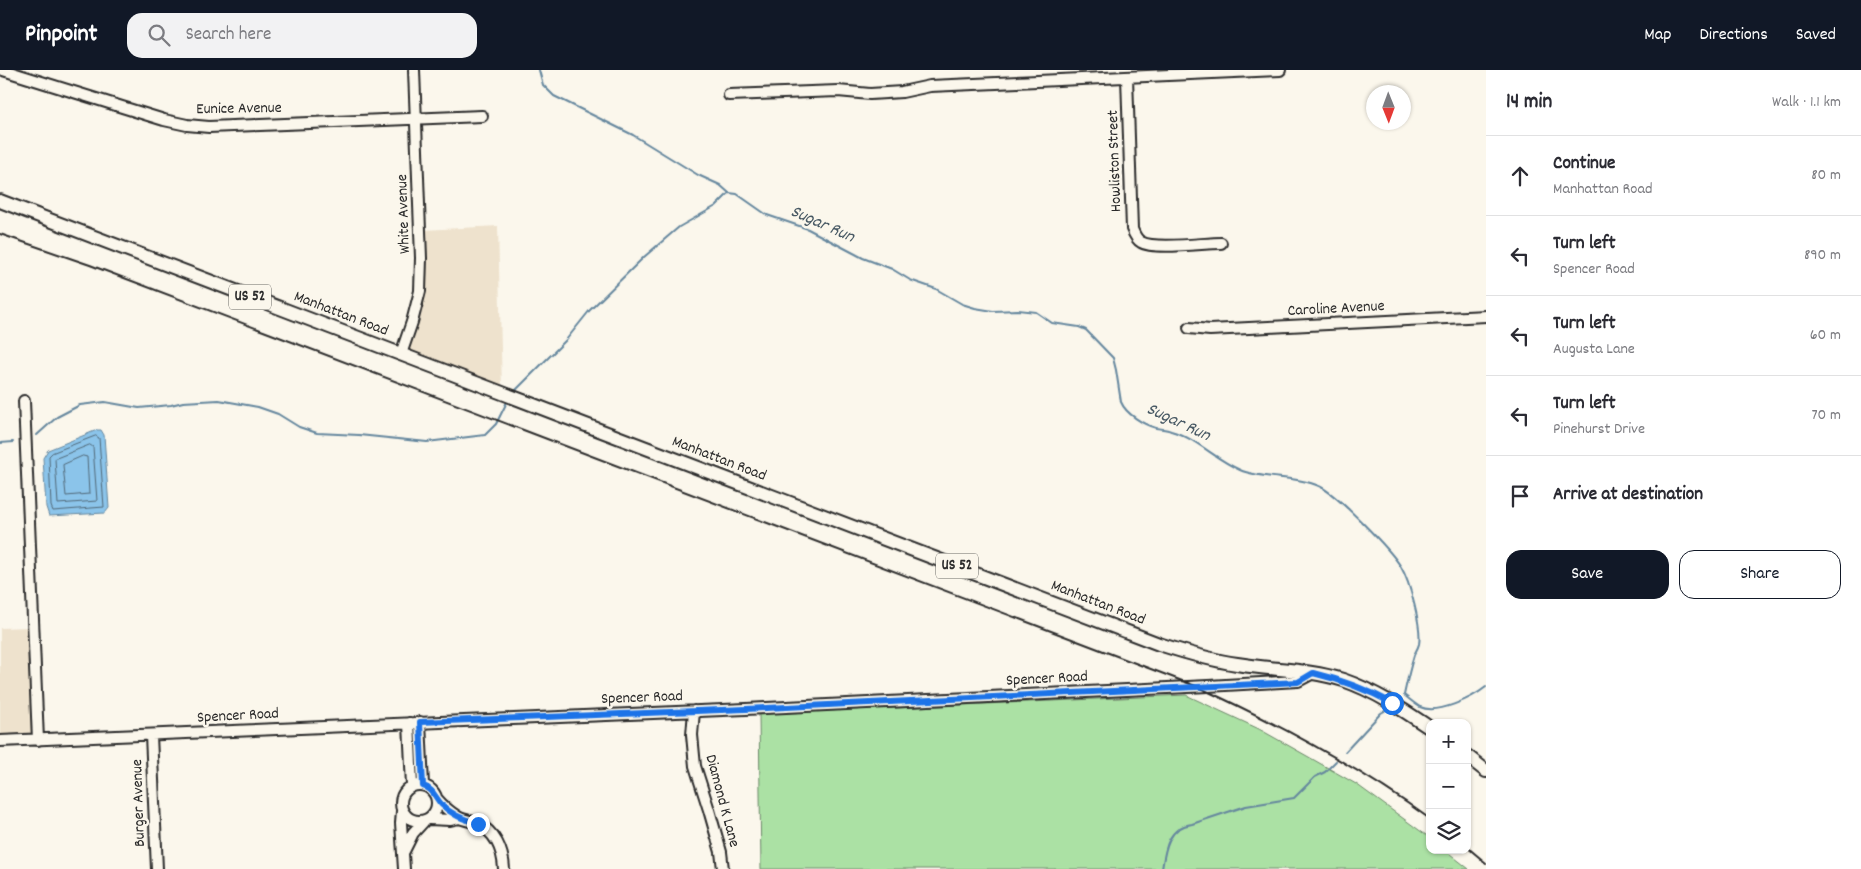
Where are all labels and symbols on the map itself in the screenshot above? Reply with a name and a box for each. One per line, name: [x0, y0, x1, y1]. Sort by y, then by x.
north arrow: [1366, 85, 1411, 130]
street label: Eunice Avenue: [196, 97, 282, 121]
street label: Howliston Street: [1102, 110, 1128, 212]
street label: White Avenue: [391, 174, 417, 254]
water label: Sugar Run: [786, 200, 859, 250]
road number: US 52: [229, 284, 271, 310]
street label: Manhattan Road: [290, 285, 392, 343]
street label: Caroline Avenue: [1287, 295, 1385, 323]
water label: Sugar Run: [1142, 397, 1215, 449]
street label: Manhattan Road: [668, 430, 770, 488]
road number: US 52: [936, 554, 978, 578]
street label: Manhattan Road: [1047, 574, 1149, 632]
street label: Spencer Road: [1006, 665, 1088, 693]
street label: Spencer Road: [601, 685, 683, 711]
route start: [1381, 692, 1404, 715]
street label: Spencer Road: [197, 702, 279, 730]
street label: Diamond K Lane: [699, 752, 745, 850]
street label: Burger Avenue: [126, 759, 152, 847]
route end: [467, 813, 490, 836]

